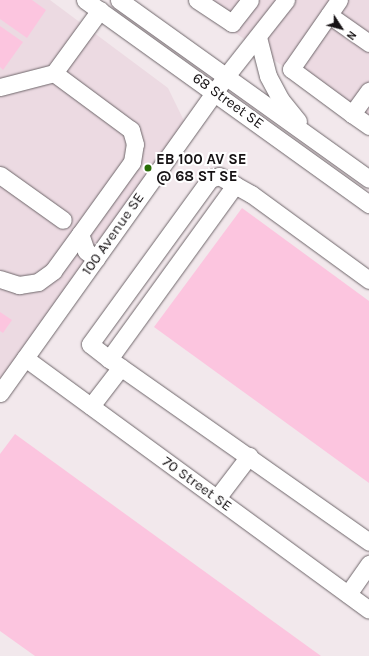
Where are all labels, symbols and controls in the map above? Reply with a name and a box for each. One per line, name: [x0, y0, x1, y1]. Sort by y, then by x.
north arrow: [321, 8, 361, 48]
text: N: [344, 28, 359, 42]
street label: 68 Street SE: [189, 69, 267, 133]
place label: EB 100 AV SE @ 68 ST SE: [156, 150, 247, 185]
marker: EB 100 AV SE @ 68 ST SE: [143, 163, 153, 173]
street label: 100 Avenue SE: [78, 189, 148, 279]
street label: 70 Street SE: [159, 453, 235, 515]

